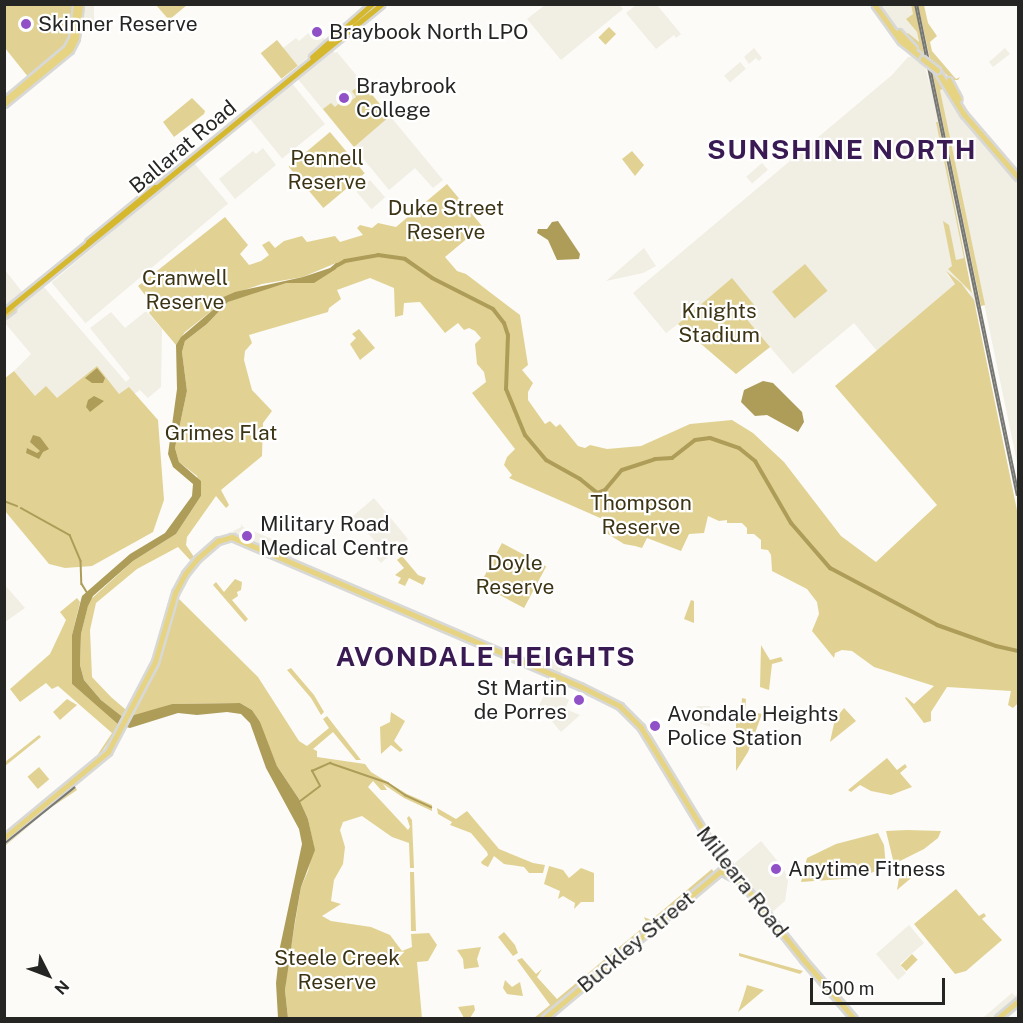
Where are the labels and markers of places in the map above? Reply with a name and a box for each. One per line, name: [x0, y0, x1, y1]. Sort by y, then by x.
place label: Skinner Reserve: [38, 11, 198, 37]
marker: Skinner Reserve: [19, 17, 33, 31]
place label: Braybook North LPO: [329, 19, 528, 45]
marker: Braybook North LPO: [310, 25, 324, 39]
place label: Braybrook College: [356, 73, 457, 123]
marker: Braybrook College: [337, 91, 351, 105]
place label: Military Road Medical Centre: [260, 511, 409, 561]
marker: Military Road Medical Centre: [238, 527, 256, 545]
place label: St Martin de Porres: [474, 675, 567, 725]
marker: St Martin de Porres: [572, 693, 586, 707]
place label: Avondale Heights Police Station: [667, 701, 838, 751]
marker: Avondale Heights Police Station: [648, 719, 662, 733]
place label: Anytime Fitness: [788, 856, 946, 882]
marker: Anytime Fitness: [769, 862, 783, 876]

